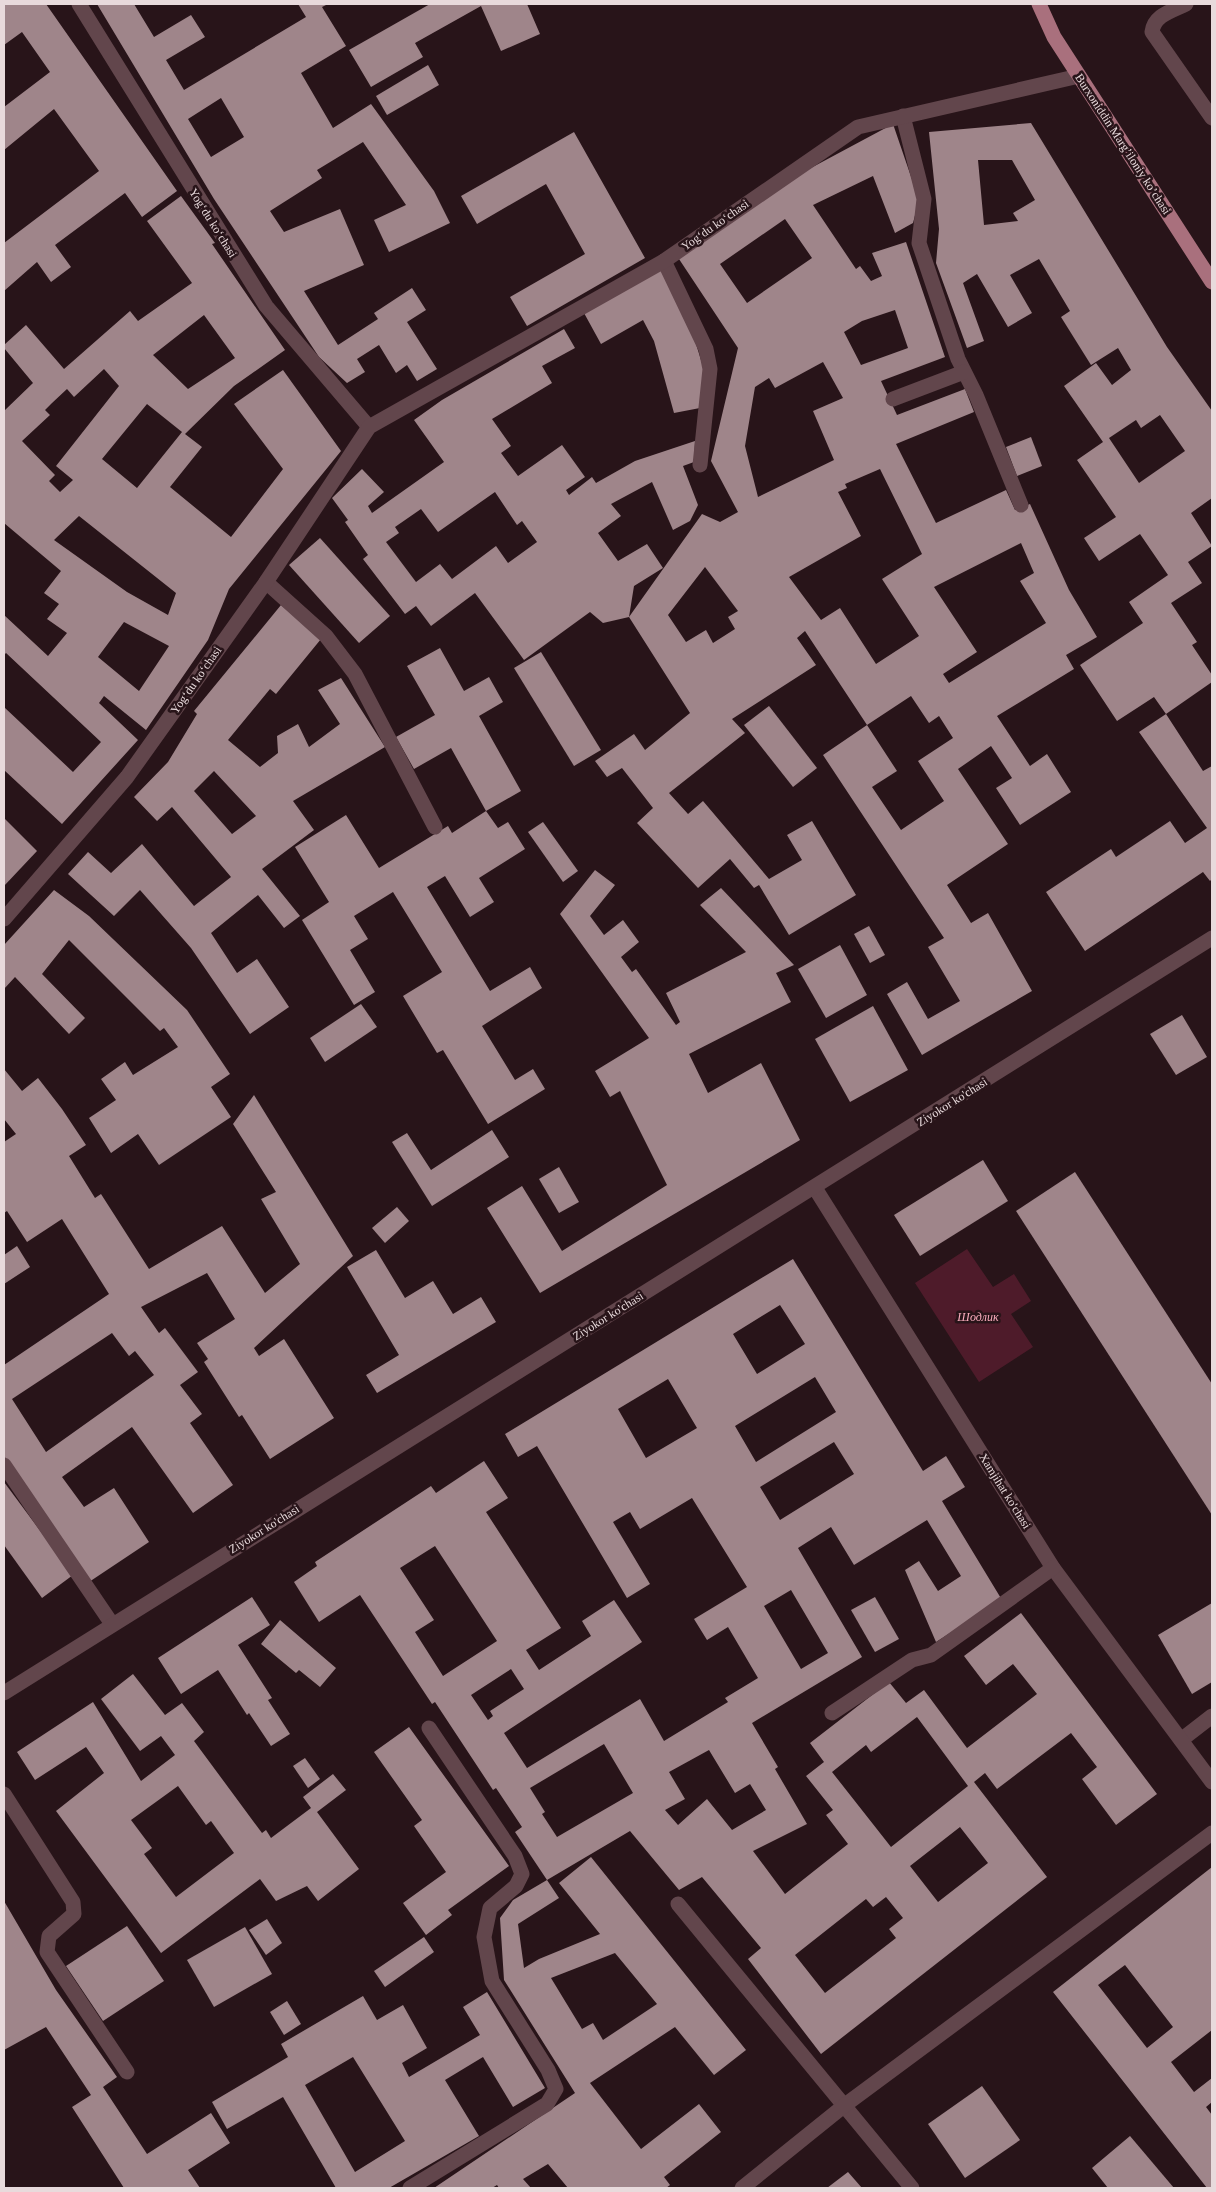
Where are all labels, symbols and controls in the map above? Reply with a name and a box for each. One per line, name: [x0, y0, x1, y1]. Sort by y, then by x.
street label: Burxoniddin Marg’iloniy ko’chasi: [1072, 71, 1174, 218]
street label: Yogʻdu koʻchasi: [186, 186, 240, 261]
street label: Yogʻdu koʻchasi: [679, 196, 752, 253]
street label: Yogʻdu koʻchasi: [168, 643, 225, 716]
street label: Ziyokor ko'chasi: [914, 1074, 990, 1129]
street label: Ziyokor ko'chasi: [570, 1288, 646, 1343]
park label: Шодлик: [956, 1310, 999, 1324]
street label: Xamjihat ko'chasi: [976, 1451, 1034, 1532]
street label: Ziyokor ko'chasi: [226, 1501, 302, 1556]

